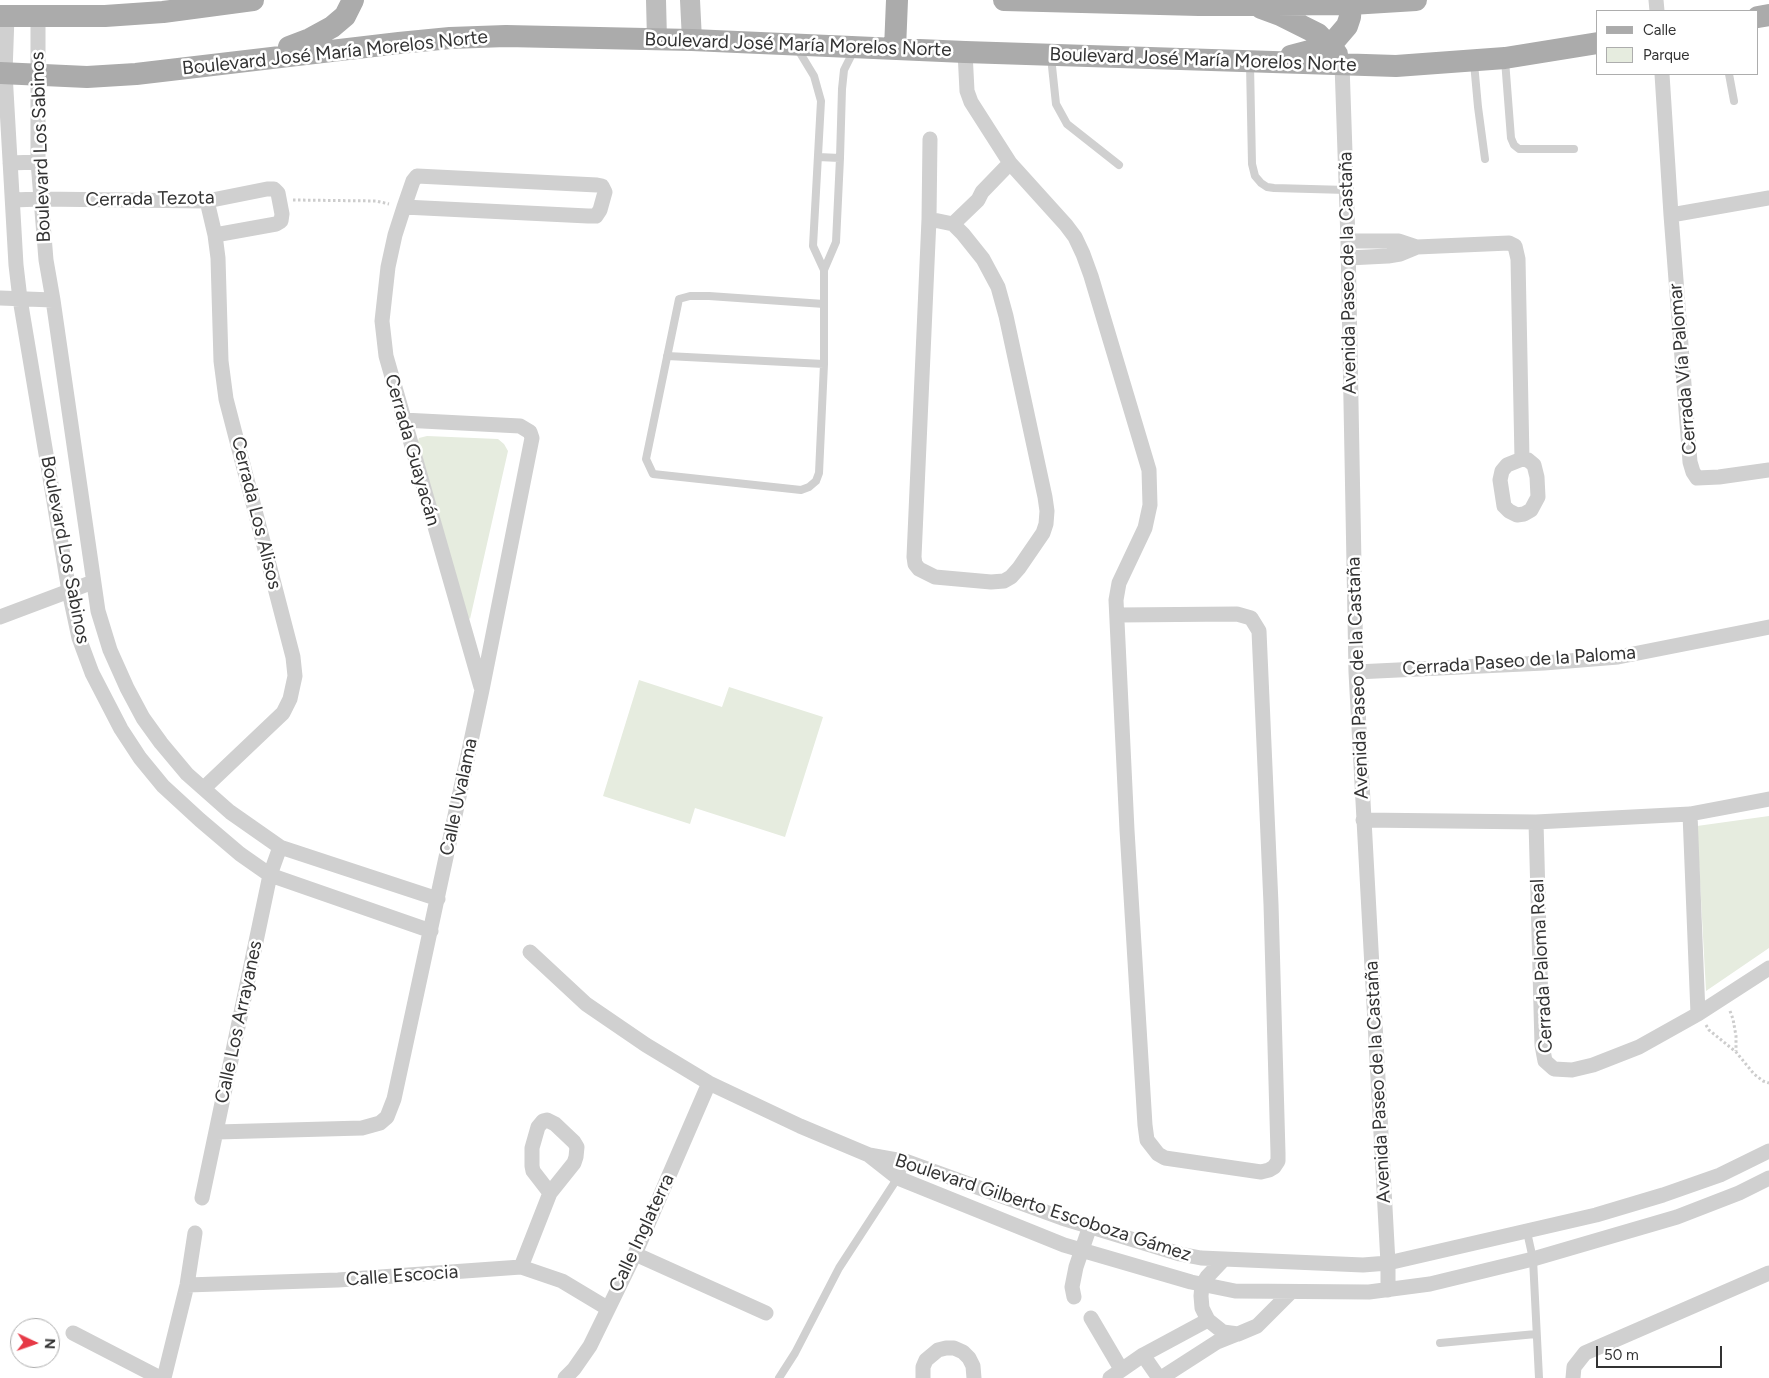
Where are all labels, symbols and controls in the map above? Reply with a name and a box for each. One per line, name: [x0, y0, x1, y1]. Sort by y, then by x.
legend: [1596, 10, 1759, 75]
text: Calle: [1643, 21, 1676, 39]
street label: Boulevard José María Morelos Norte: [181, 26, 489, 80]
street label: Boulevard José María Morelos Norte: [644, 28, 952, 62]
street label: Boulevard José María Morelos Norte: [1049, 43, 1357, 77]
text: Parque: [1643, 46, 1690, 64]
street label: Boulevard Los Sabinos: [26, 51, 56, 243]
street label: Avenida Paseo de la Castaña: [1334, 151, 1362, 395]
street label: Cerrada Tezota: [85, 186, 215, 212]
street label: Cerrada Vía Palomar: [1664, 282, 1702, 456]
street label: Cerrada Guayacán: [379, 372, 445, 528]
street label: Cerrada Los Alisos: [226, 434, 286, 592]
street label: Boulevard Los Sabinos: [36, 454, 94, 646]
street label: Avenida Paseo de la Castaña: [1342, 556, 1374, 800]
street label: Cerrada Paseo de la Paloma: [1402, 641, 1636, 681]
street label: Calle Uvalama: [435, 736, 483, 858]
street label: Cerrada Paloma Real: [1526, 878, 1558, 1054]
street label: Calle Los Arrayanes: [211, 939, 267, 1105]
street label: Avenida Paseo de la Castaña: [1360, 960, 1396, 1204]
street label: Boulevard Gilberto Escoboza Gámez: [892, 1149, 1194, 1267]
street label: Calle Inglaterra: [605, 1170, 679, 1296]
street label: Calle Escocia: [345, 1261, 459, 1291]
north arrow: [10, 1318, 60, 1368]
scale bar: [1599, 1336, 1725, 1368]
text: N: [41, 1338, 58, 1350]
text: 50 m: [1604, 1346, 1639, 1364]

